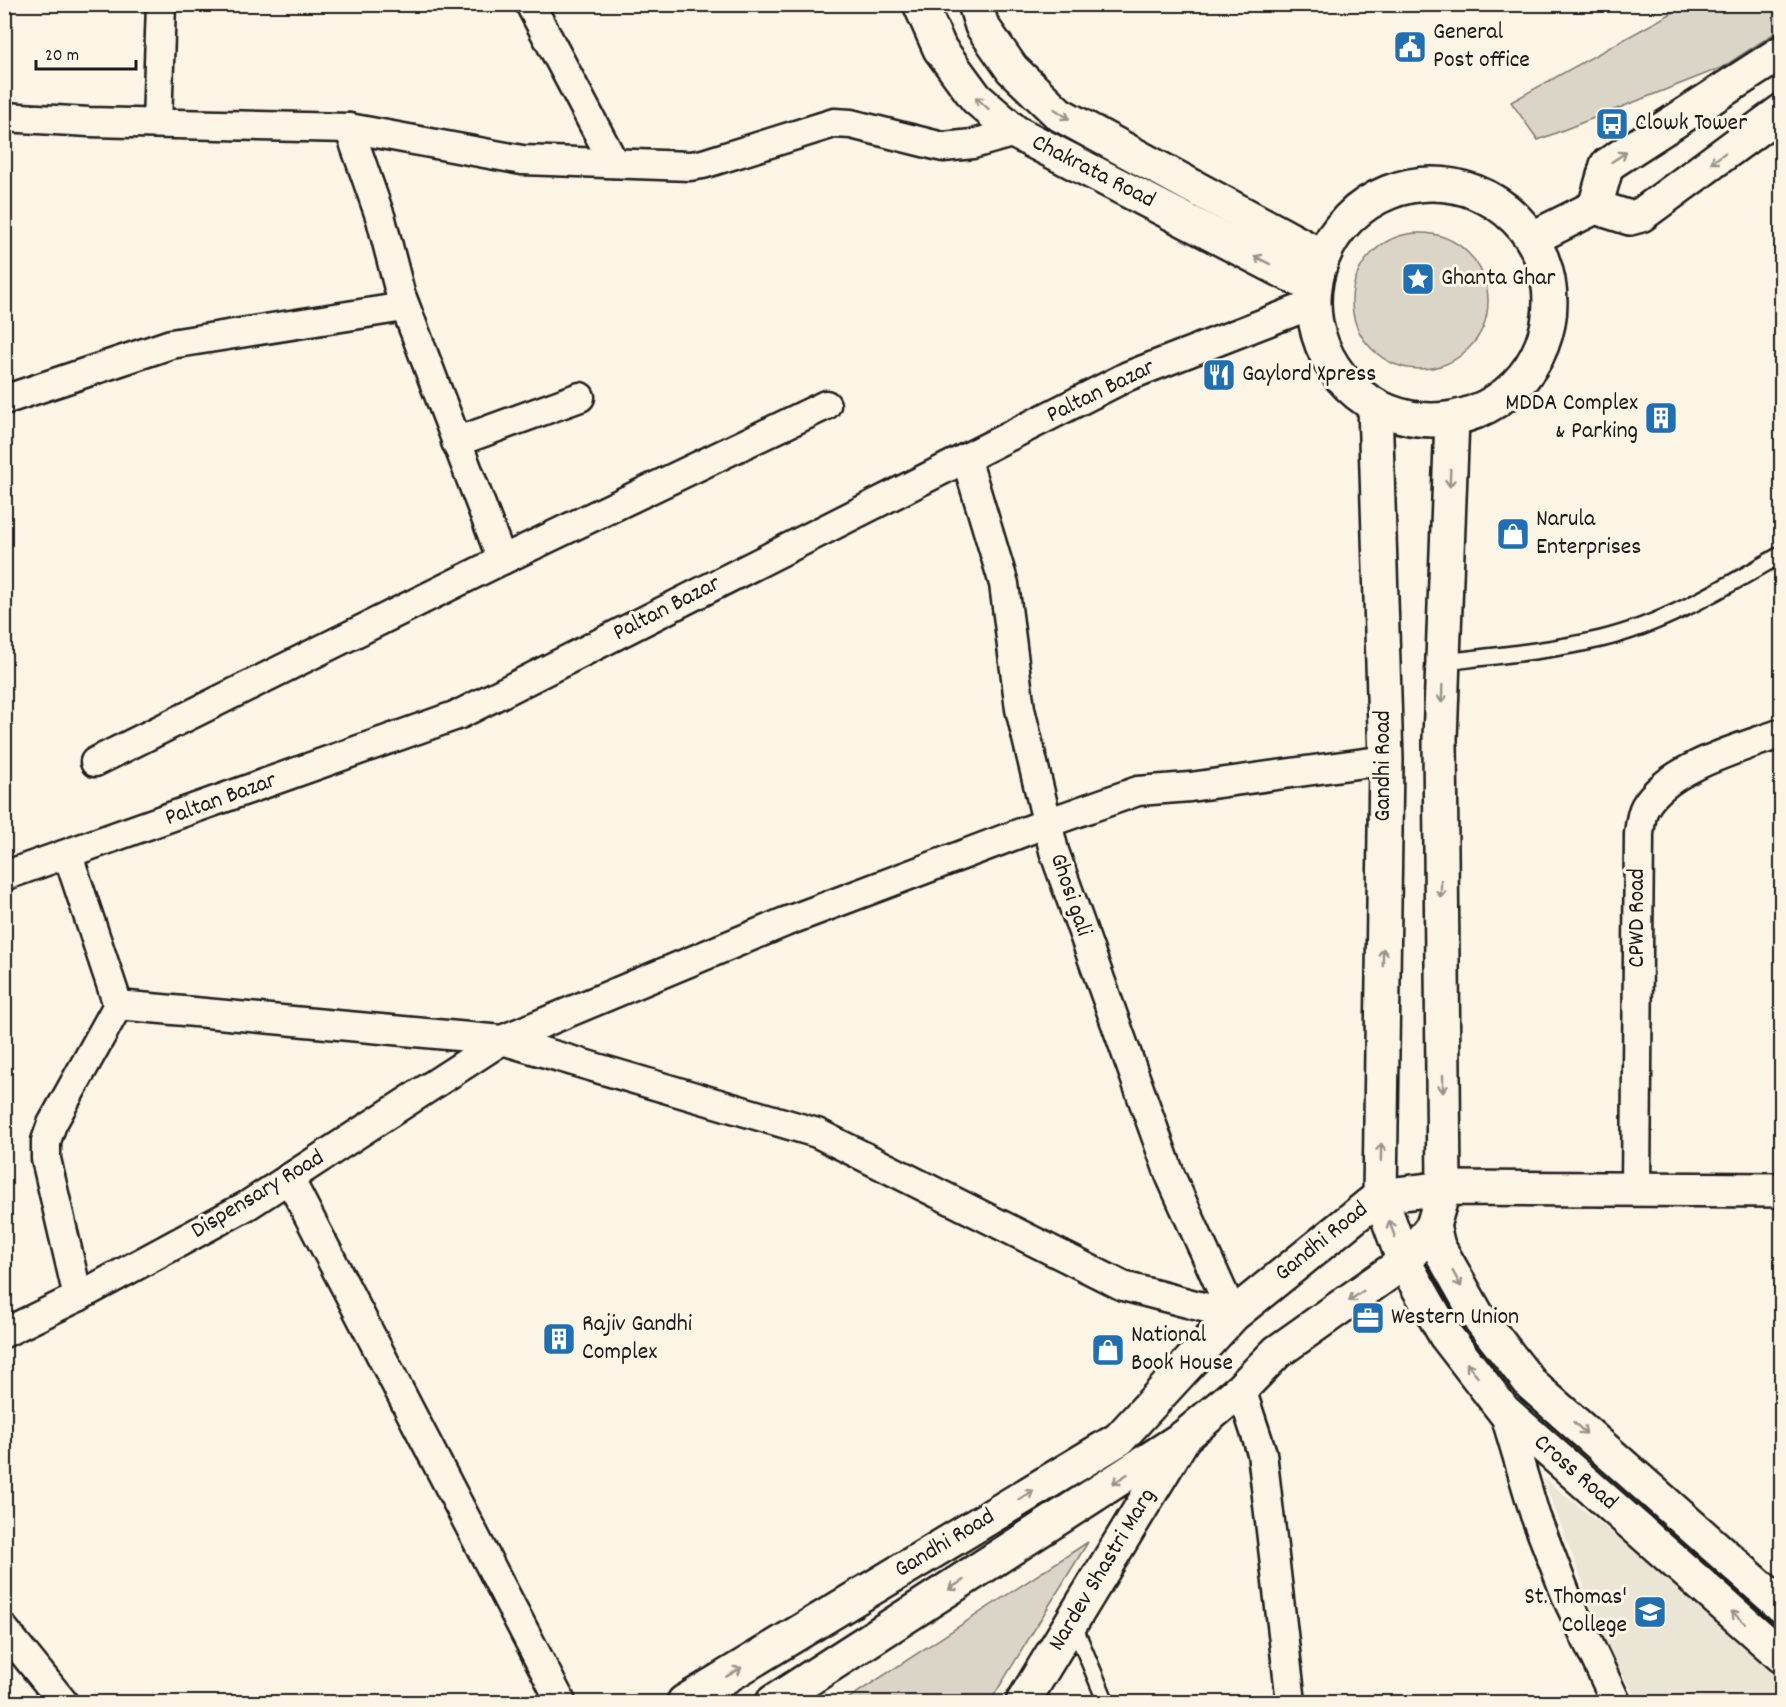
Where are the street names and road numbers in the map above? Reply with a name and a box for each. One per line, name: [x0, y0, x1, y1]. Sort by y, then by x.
street label: Chakrata Road: [1025, 126, 1161, 218]
street label: Paltan Bazar: [1041, 351, 1161, 433]
street label: Paltan Bazar: [607, 567, 727, 651]
street label: Gandhi Road: [1367, 710, 1401, 822]
street label: Paltan Bazar: [160, 764, 282, 836]
street label: Ghosi gali: [1040, 849, 1100, 941]
street label: CPWD Road: [1621, 868, 1655, 968]
street label: Dispensary Road: [185, 1142, 331, 1248]
street label: Gandhi Road: [1268, 1194, 1376, 1290]
street label: Cross Road: [1525, 1427, 1625, 1519]
street label: Nardev Shastri Marg: [1041, 1482, 1165, 1658]
street label: Gandhi Road: [888, 1501, 1002, 1587]

